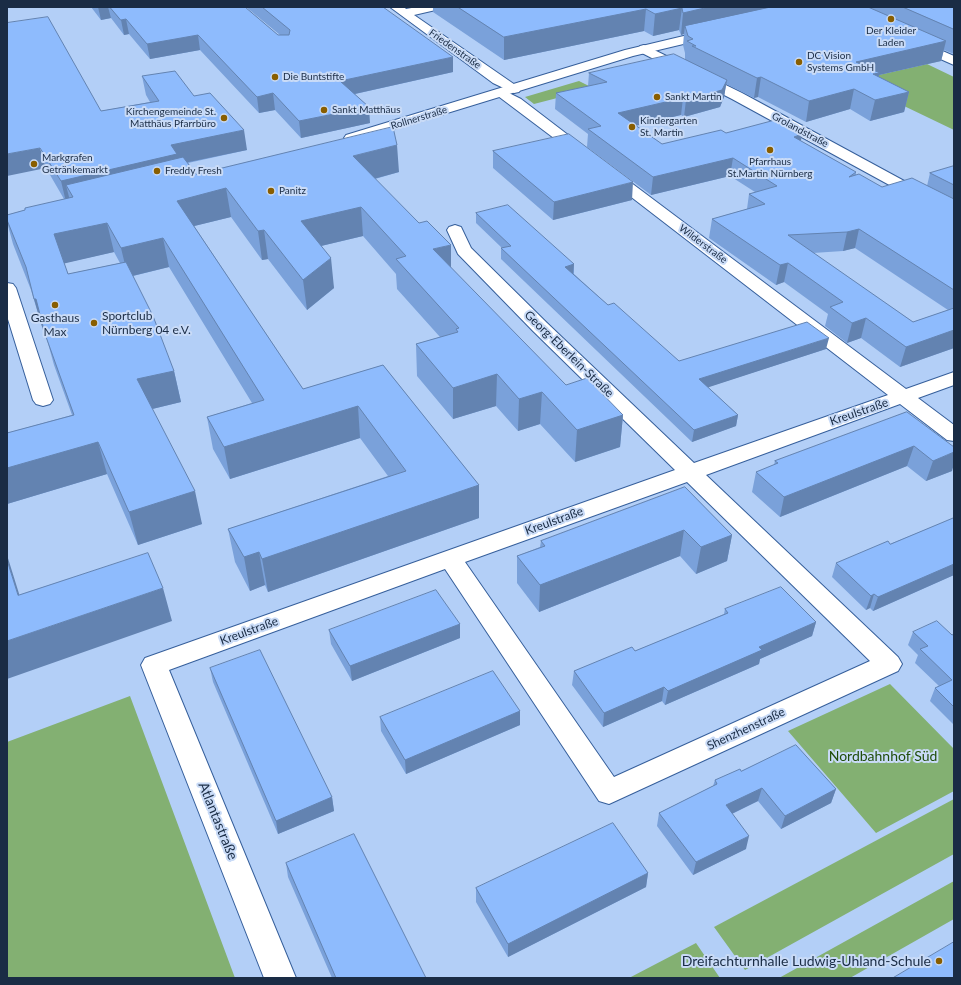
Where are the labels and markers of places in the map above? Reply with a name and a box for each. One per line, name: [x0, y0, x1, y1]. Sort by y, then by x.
marker: Der Kleider Laden: [886, 14, 896, 24]
place label: Der Kleider Laden: [866, 25, 916, 48]
place label: DC Vision Systems GmbH: [807, 50, 874, 74]
marker: DC Vision Systems GmbH: [794, 57, 804, 67]
place label: Die Buntstifte: [283, 71, 344, 83]
marker: Die Buntstifte: [270, 72, 280, 82]
place label: Sankt Martin: [665, 91, 722, 103]
marker: Sankt Martin: [652, 92, 662, 102]
place label: Sankt Matthäus: [332, 104, 400, 116]
marker: Sankt Matthäus: [319, 105, 329, 115]
place label: Kirchengemeinde St. Matthäus Pfarrbüro: [126, 106, 216, 130]
marker: Kirchengemeinde St. Matthäus Pfarrbüro: [219, 113, 229, 123]
place label: Kindergarten St. Martin: [640, 115, 697, 138]
marker: Kindergarten St. Martin: [627, 122, 637, 132]
marker: Pfarrhaus St.Martin Nürnberg: [765, 145, 775, 155]
place label: Markgrafen Getränkemarkt: [42, 152, 108, 176]
place label: Pfarrhaus St.Martin Nürnberg: [727, 156, 813, 180]
marker: Markgrafen Getränkemarkt: [29, 159, 39, 169]
place label: Freddy Fresh: [165, 165, 222, 177]
marker: Freddy Fresh: [152, 166, 162, 176]
place label: Panitz: [279, 185, 306, 197]
marker: Panitz: [266, 186, 276, 196]
marker: Gasthaus Max: [50, 300, 60, 310]
place label: Sportclub Nürnberg 04 e.V.: [102, 309, 191, 337]
place label: Gasthaus Max: [31, 311, 79, 339]
marker: Sportclub Nürnberg 04 e.V.: [89, 318, 99, 328]
place label: Dreifachturnhalle Ludwig-Uhland-Schule: [682, 953, 931, 969]
marker: Dreifachturnhalle Ludwig-Uhland-Schule: [934, 956, 944, 966]

